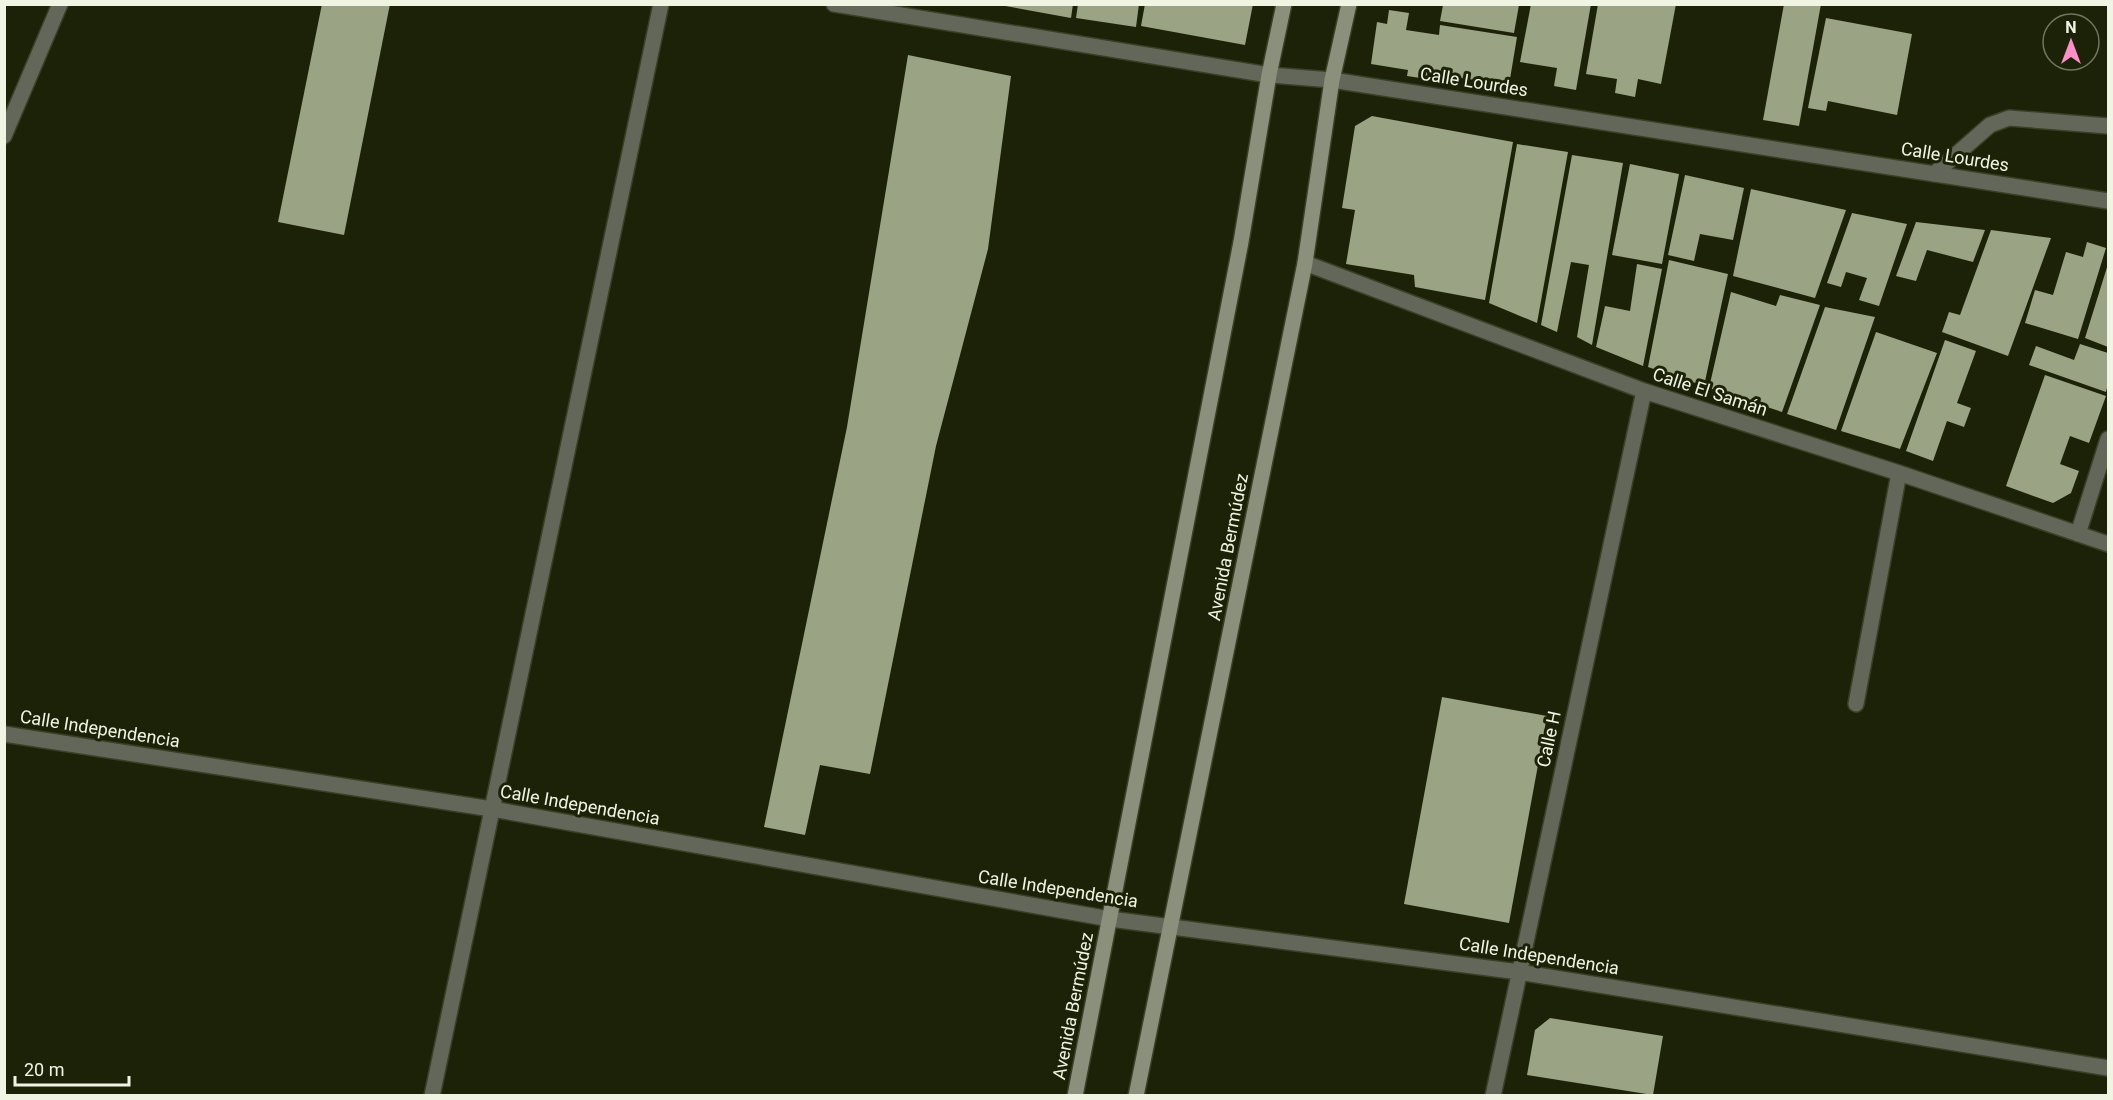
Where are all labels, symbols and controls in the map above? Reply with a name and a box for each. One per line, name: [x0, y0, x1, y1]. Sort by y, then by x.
north arrow: [2041, 12, 2101, 72]
text: N: [2065, 18, 2077, 37]
street label: Calle Lourdes: [1419, 63, 1530, 100]
street label: Calle Lourdes: [1900, 138, 2011, 175]
street label: Calle El Samán: [1650, 363, 1770, 420]
street label: Avenida Bermúdez: [1203, 472, 1252, 622]
street label: Calle Independencia: [19, 705, 182, 752]
street label: Calle H: [1532, 709, 1565, 769]
street label: Calle Independencia: [499, 780, 661, 829]
street label: Calle Independencia: [977, 865, 1140, 912]
street label: Avenida Bermúdez: [1048, 931, 1097, 1081]
street label: Calle Independencia: [1458, 932, 1621, 979]
scale bar: [15, 1049, 129, 1087]
text: 20 m: [24, 1059, 64, 1080]

